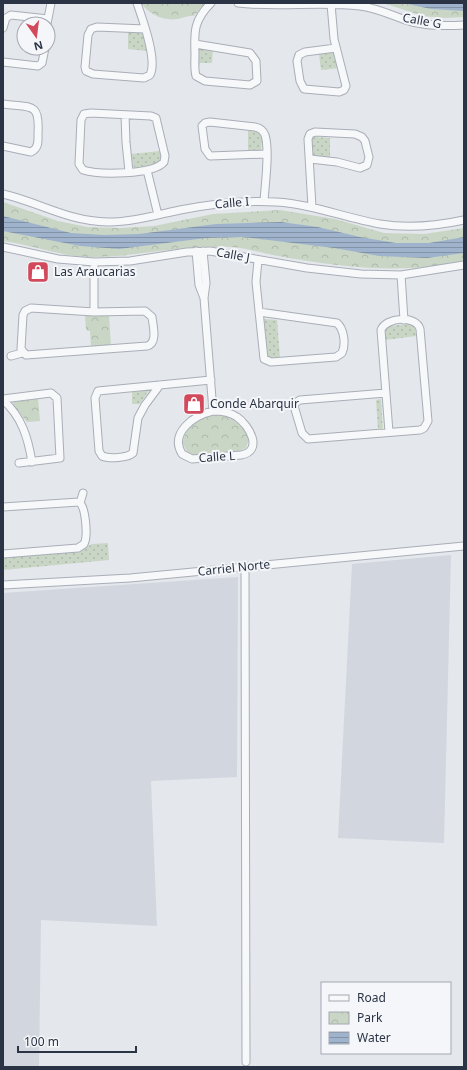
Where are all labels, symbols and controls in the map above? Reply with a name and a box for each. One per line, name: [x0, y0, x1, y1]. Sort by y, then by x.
street label: Calle G: [401, 9, 443, 32]
north arrow: [16, 16, 56, 56]
text: N: [32, 38, 45, 55]
street label: Calle I: [214, 193, 250, 212]
street label: Calle J: [215, 243, 251, 266]
shop icon: Las Araucarias: [25, 259, 51, 285]
place label: Las Araucarias: [54, 263, 136, 280]
shop icon: Conde Abarquir: [181, 391, 207, 417]
place label: Conde Abarquir: [210, 395, 299, 412]
street label: Calle L: [198, 447, 236, 466]
street label: Carriel Norte: [197, 555, 271, 580]
legend: [321, 982, 451, 1054]
text: Road: [357, 989, 386, 1006]
text: Park: [357, 1009, 383, 1026]
scale bar: [18, 1028, 136, 1054]
text: Water: [357, 1029, 391, 1046]
text: 100 m: [24, 1033, 59, 1050]

